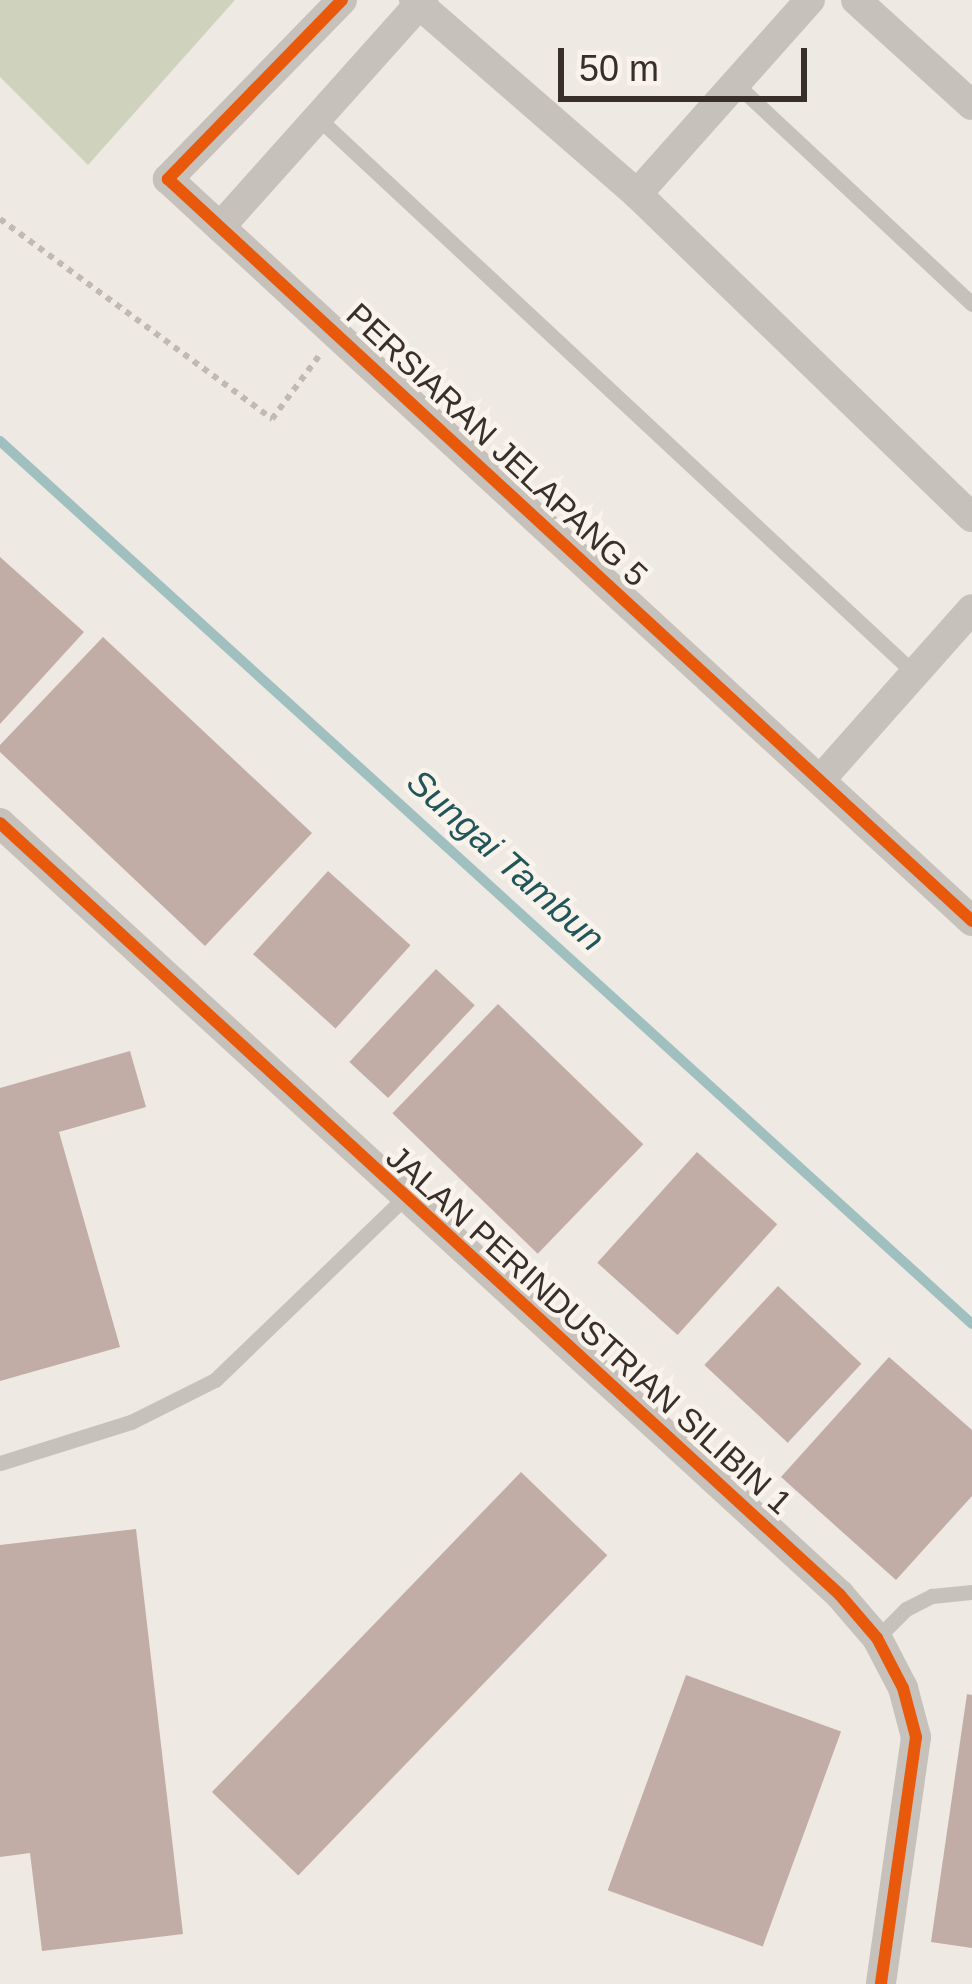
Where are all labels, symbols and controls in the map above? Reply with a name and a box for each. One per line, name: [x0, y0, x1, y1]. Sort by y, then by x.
scale bar: [564, 24, 813, 98]
text: 50 m: [579, 48, 659, 89]
street label: PERSIARAN JELAPANG 5: [338, 295, 656, 595]
water label: Sungai Tambun: [398, 760, 614, 960]
street label: JALAN PERINDUSTRIAN SILIBIN 1: [378, 1137, 800, 1523]

